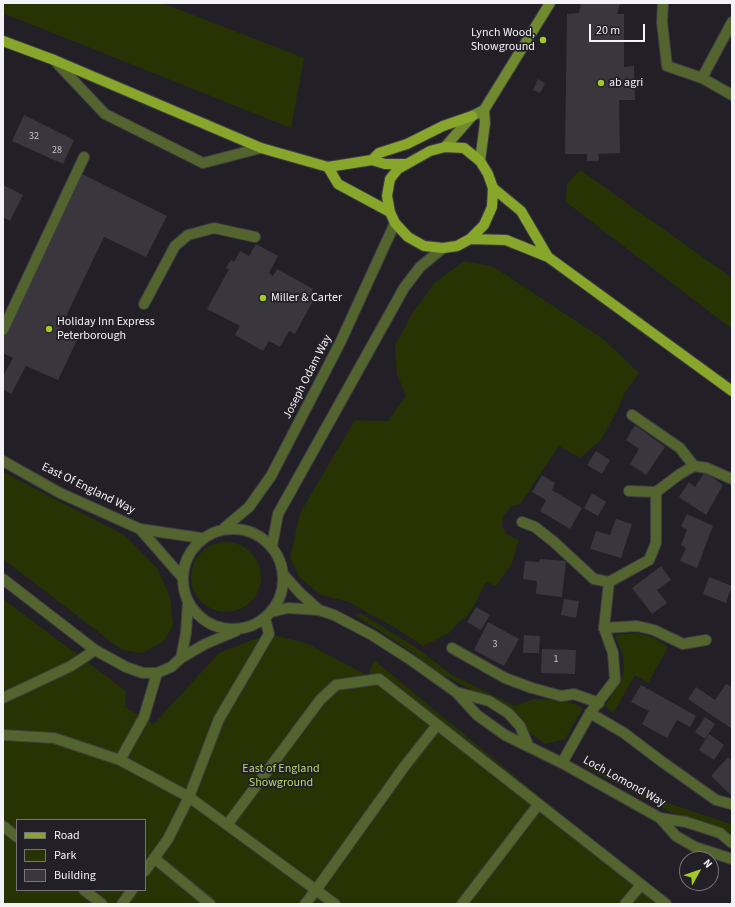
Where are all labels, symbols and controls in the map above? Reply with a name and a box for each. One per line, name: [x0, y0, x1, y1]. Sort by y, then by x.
scale bar: [591, 16, 647, 42]
text: 20 m: [596, 22, 620, 39]
place label: Lynch Wood, Showground: [471, 26, 535, 54]
marker: Lynch Wood, Showground: [538, 35, 548, 45]
place label: ab agri: [609, 76, 643, 90]
marker: ab agri: [596, 78, 606, 88]
house number: 32: [29, 131, 39, 143]
house number: 28: [52, 145, 62, 157]
place label: Miller & Carter: [271, 291, 342, 305]
marker: Miller & Carter: [258, 293, 268, 303]
place label: Holiday Inn Express Peterborough: [57, 315, 155, 343]
marker: Holiday Inn Express Peterborough: [44, 324, 54, 334]
street label: Joseph Odam Way: [281, 332, 335, 422]
street label: East Of England Way: [39, 460, 137, 518]
house number: 3: [493, 639, 497, 651]
house number: 1: [554, 654, 558, 666]
street label: Loch Lomond Way: [580, 753, 668, 811]
park label: East of England Showground: [242, 762, 320, 790]
legend: [16, 819, 146, 891]
text: Road: [54, 827, 80, 844]
text: Park: [54, 847, 76, 864]
north arrow: [679, 851, 719, 891]
text: N: [700, 856, 716, 871]
text: Building: [54, 867, 96, 884]

